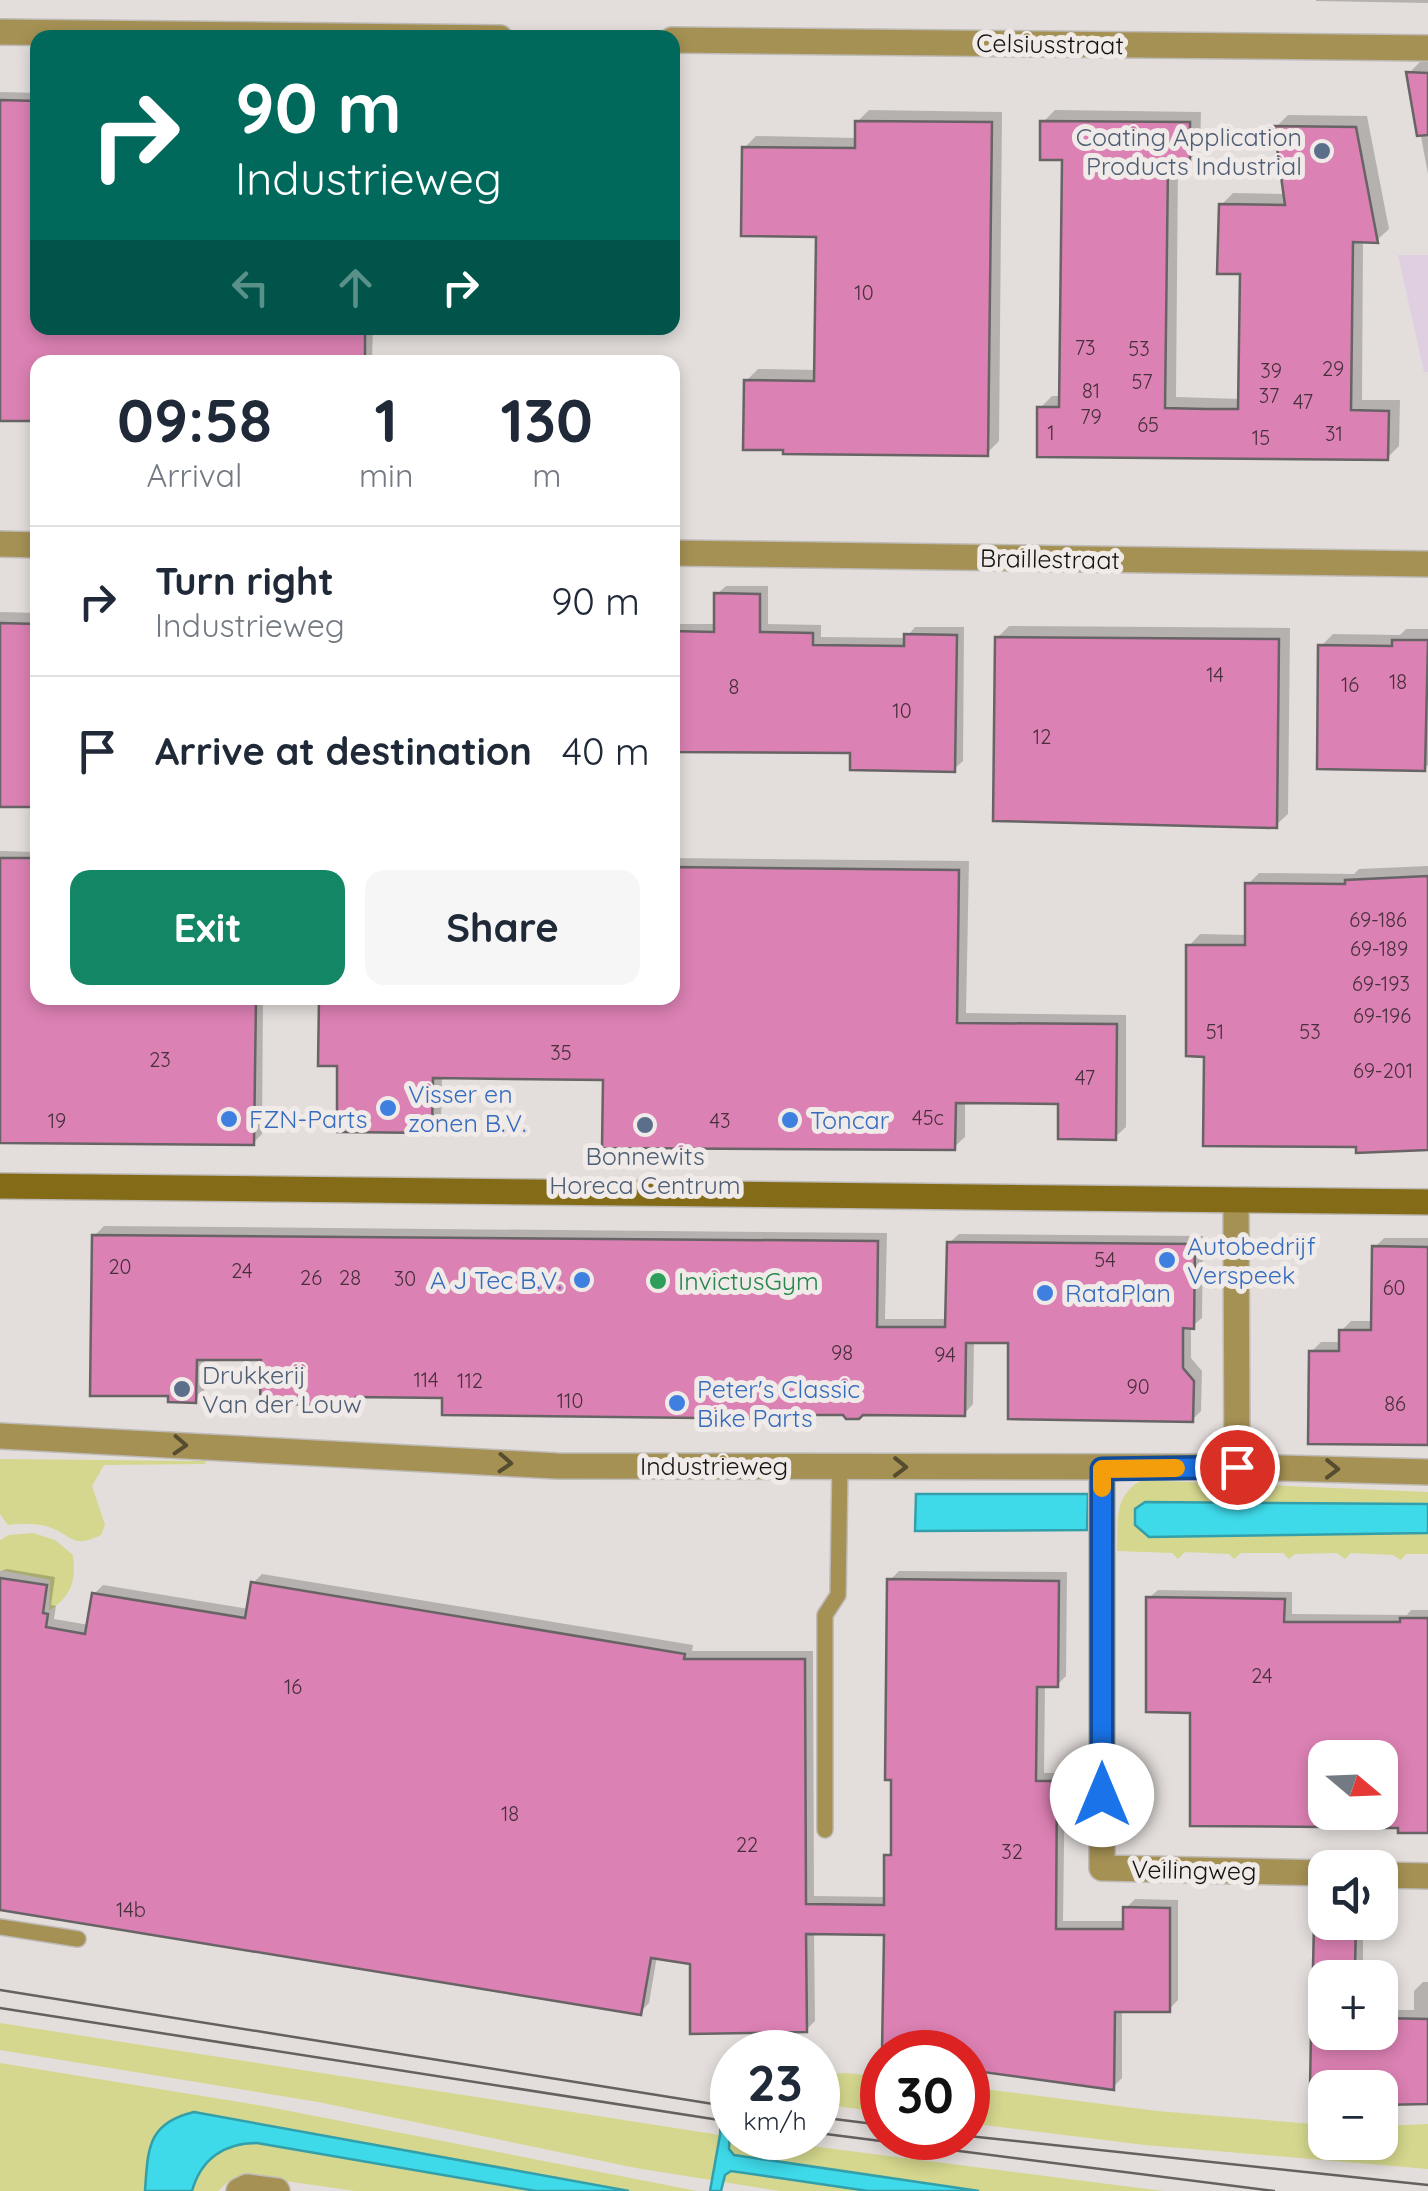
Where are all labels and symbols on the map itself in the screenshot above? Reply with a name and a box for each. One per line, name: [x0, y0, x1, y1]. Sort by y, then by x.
street label: Celsiusstraat: [976, 27, 1124, 60]
place label: Coating Application Products Industrial: [1076, 121, 1302, 181]
marker: Coating Application Products Industrial: [1311, 140, 1333, 162]
house number: 10: [854, 280, 874, 305]
house number: 73: [1075, 335, 1095, 360]
house number: 53: [1128, 336, 1150, 361]
house number: 29: [1322, 356, 1344, 381]
house number: 39: [1260, 358, 1282, 383]
house number: 57: [1131, 369, 1153, 394]
house number: 81: [1082, 378, 1100, 403]
house number: 37: [1259, 383, 1279, 408]
house number: 47: [1293, 389, 1313, 414]
house number: 79: [1080, 404, 1102, 429]
house number: 65: [1137, 412, 1159, 437]
house number: 1: [1047, 420, 1055, 445]
house number: 31: [1325, 421, 1343, 446]
house number: 15: [1252, 425, 1270, 450]
street label: Braillestraat: [980, 542, 1120, 575]
house number: 14: [1206, 662, 1224, 687]
house number: 18: [1389, 669, 1407, 694]
house number: 16: [1341, 672, 1359, 697]
house number: 8: [729, 674, 739, 699]
house number: 10: [892, 698, 912, 723]
house number: 12: [1033, 724, 1051, 749]
house number: 69-186: [1349, 907, 1407, 932]
house number: 69-189: [1350, 936, 1408, 961]
house number: 69-193: [1352, 971, 1410, 996]
house number: 69-196: [1353, 1003, 1411, 1028]
house number: 51: [1206, 1019, 1224, 1044]
house number: 53: [1299, 1019, 1321, 1044]
house number: 35: [550, 1040, 572, 1065]
house number: 23: [149, 1047, 171, 1072]
house number: 69-201: [1353, 1058, 1413, 1083]
house number: 47: [1075, 1065, 1095, 1090]
place label: Visser en zonen B.V.: [408, 1078, 527, 1138]
marker: Visser en zonen B.V.: [377, 1097, 399, 1119]
place label: FZN-Parts: [249, 1103, 367, 1134]
place label: Toncar: [810, 1104, 890, 1135]
house number: 45c: [912, 1105, 944, 1130]
house number: 19: [48, 1108, 66, 1133]
marker: FZN-Parts: [218, 1108, 240, 1130]
house number: 43: [709, 1108, 731, 1133]
marker: Toncar: [779, 1109, 801, 1131]
marker: Bonnewits Horeca Centrum: [634, 1114, 656, 1136]
place label: Bonnewits Horeca Centrum: [549, 1140, 741, 1200]
place label: Autobedrijf Verspeek: [1187, 1230, 1316, 1290]
house number: 54: [1094, 1247, 1116, 1272]
marker: Autobedrijf Verspeek: [1156, 1249, 1178, 1271]
house number: 20: [109, 1254, 131, 1279]
house number: 24: [231, 1258, 253, 1283]
place label: A J Tec B.V.: [430, 1264, 562, 1295]
house number: 26: [300, 1265, 322, 1290]
house number: 28: [339, 1265, 361, 1290]
place label: InvictusGym: [678, 1265, 819, 1296]
house number: 30: [394, 1266, 416, 1291]
marker: A J Tec B.V.: [571, 1269, 593, 1291]
marker: InvictusGym: [647, 1270, 669, 1292]
house number: 60: [1383, 1275, 1405, 1300]
place label: RataPlan: [1065, 1277, 1171, 1308]
marker: RataPlan: [1034, 1282, 1056, 1304]
house number: 98: [831, 1340, 853, 1365]
house number: 94: [934, 1342, 956, 1367]
place label: Drukkerij Van der Louw: [202, 1359, 362, 1419]
house number: 114: [413, 1367, 439, 1392]
house number: 112: [457, 1368, 483, 1393]
place label: Peter's Classic Bike Parts: [697, 1373, 860, 1433]
house number: 90: [1126, 1374, 1150, 1399]
marker: Drukkerij Van der Louw: [171, 1378, 193, 1400]
house number: 110: [557, 1388, 583, 1413]
house number: 86: [1384, 1391, 1406, 1416]
marker: Peter's Classic Bike Parts: [666, 1392, 688, 1414]
pin: [1195, 1425, 1280, 1510]
one-way arrow: [173, 1434, 189, 1455]
street label: Industrieweg: [640, 1450, 788, 1481]
one-way arrow: [497, 1452, 513, 1473]
one-way arrow: [892, 1456, 908, 1478]
one-way arrow: [1325, 1459, 1341, 1480]
house number: 24: [1251, 1663, 1273, 1688]
house number: 16: [284, 1674, 302, 1699]
north arrow: [1308, 1740, 1398, 1830]
position arrow: [1050, 1743, 1154, 1847]
house number: 18: [501, 1801, 519, 1826]
house number: 22: [736, 1832, 758, 1857]
house number: 32: [1001, 1839, 1023, 1864]
street label: Veilingweg: [1131, 1853, 1257, 1886]
house number: 14b: [116, 1897, 146, 1922]
speed limit sign: 30: [860, 2030, 990, 2160]

